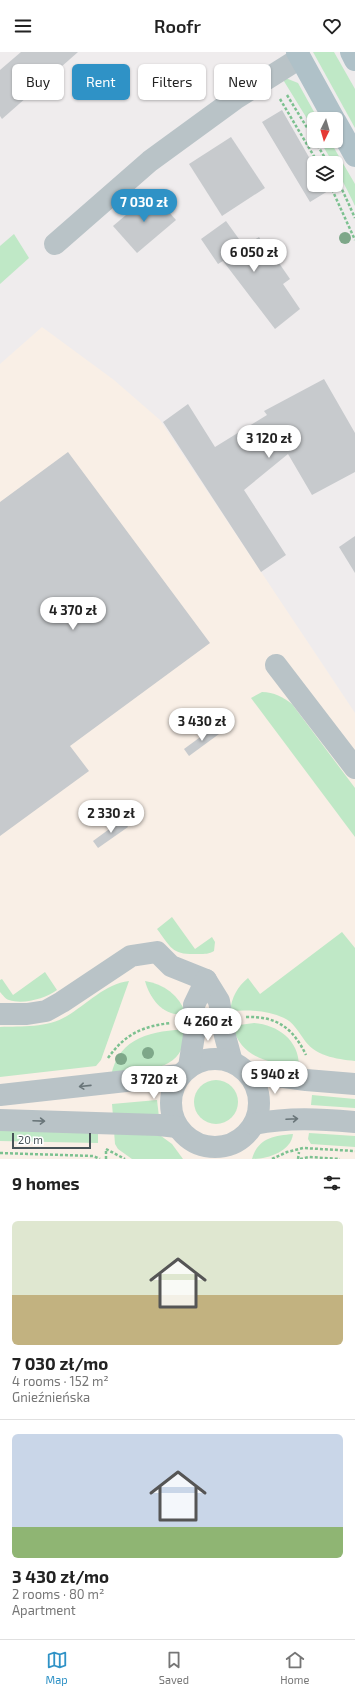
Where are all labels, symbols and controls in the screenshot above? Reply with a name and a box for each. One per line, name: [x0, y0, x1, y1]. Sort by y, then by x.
icon: menu: [12, 15, 34, 37]
text: Roofr: [154, 15, 201, 37]
icon: heart: [321, 15, 343, 37]
chip: Buy: [12, 64, 64, 100]
chip: Rent: [72, 64, 130, 100]
chip: Filters: [138, 64, 206, 100]
chip: New: [214, 64, 271, 100]
north arrow: [307, 112, 343, 148]
map controls: [307, 112, 343, 192]
button: layers: [307, 156, 343, 192]
pin: 7 030 zł: [103, 189, 185, 223]
text: 7 030 zł: [120, 194, 168, 210]
pin: 6 050 zł: [213, 239, 295, 273]
text: 6 050 zł: [230, 244, 278, 260]
pin: 3 120 zł: [228, 425, 310, 459]
text: 3 120 zł: [246, 430, 292, 446]
pin: 4 370 zł: [32, 597, 114, 631]
text: 4 370 zł: [49, 602, 97, 618]
pin: 3 430 zł: [161, 708, 243, 742]
text: 3 430 zł: [178, 713, 226, 729]
pin: 2 330 zł: [70, 800, 152, 834]
text: 2 330 zł: [87, 805, 135, 821]
pin: 4 260 zł: [167, 1008, 249, 1042]
text: 4 260 zł: [184, 1013, 232, 1029]
pin: 5 940 zł: [234, 1061, 316, 1095]
pin: 3 720 zł: [113, 1066, 195, 1100]
text: 5 940 zł: [251, 1066, 299, 1082]
text: 3 720 zł: [130, 1071, 178, 1087]
one-way arrow: [79, 1083, 92, 1090]
one-way arrow: [285, 1116, 298, 1123]
one-way arrow: [32, 1118, 45, 1125]
scale bar: [12, 1131, 91, 1150]
text: 20 m: [18, 1133, 43, 1146]
icon: filters: [321, 1172, 343, 1194]
text: 9 homes: [12, 1173, 80, 1193]
icon: home: [142, 1247, 214, 1319]
text: 7 030 zł/mo: [12, 1353, 108, 1373]
text: 4 rooms · 152 m²: [12, 1373, 109, 1389]
text: Gnieźnieńska: [12, 1389, 90, 1405]
icon: home: [142, 1460, 214, 1532]
text: 3 430 zł/mo: [12, 1566, 109, 1586]
text: 2 rooms · 80 m²: [12, 1586, 104, 1602]
text: Apartment: [12, 1602, 76, 1618]
tab: Map: [46, 1649, 68, 1686]
tab: Saved: [159, 1649, 189, 1686]
tab: Home: [280, 1649, 309, 1686]

